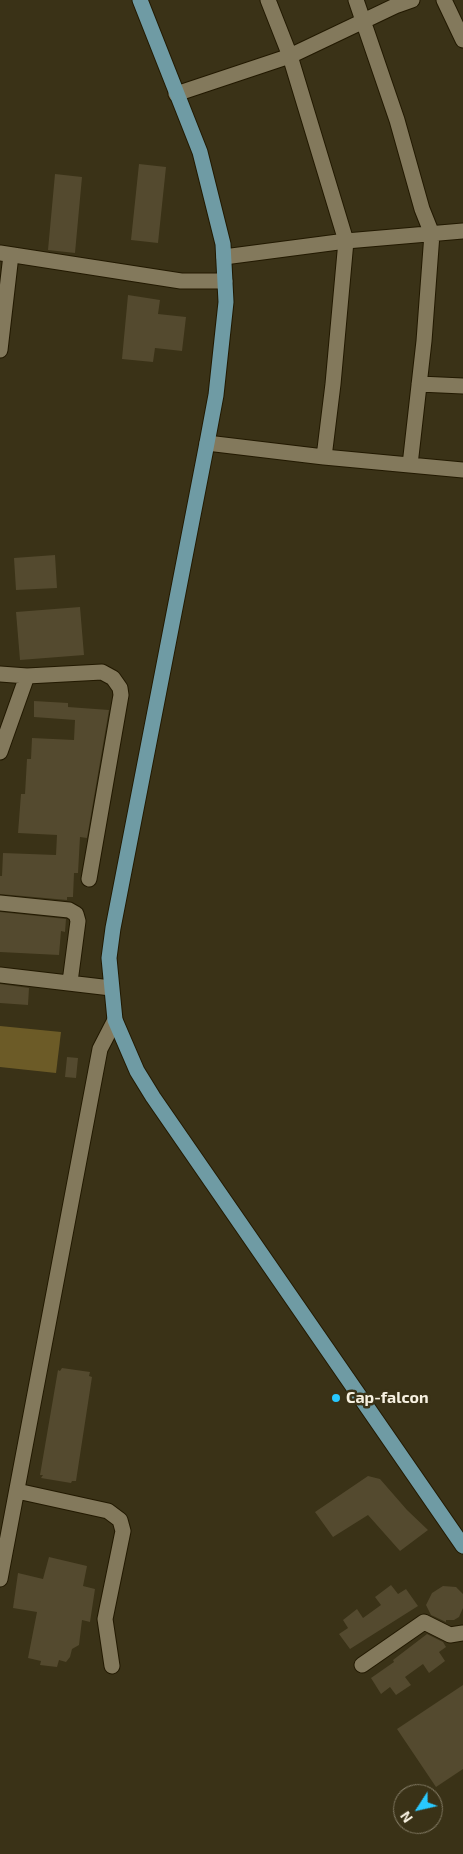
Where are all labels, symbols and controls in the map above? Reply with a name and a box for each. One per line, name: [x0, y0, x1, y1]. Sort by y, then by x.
place label: Cap-falcon: [346, 1388, 429, 1408]
marker: Cap-falcon: [330, 1392, 342, 1404]
north arrow: [393, 1784, 443, 1834]
text: N: [396, 1808, 416, 1826]

